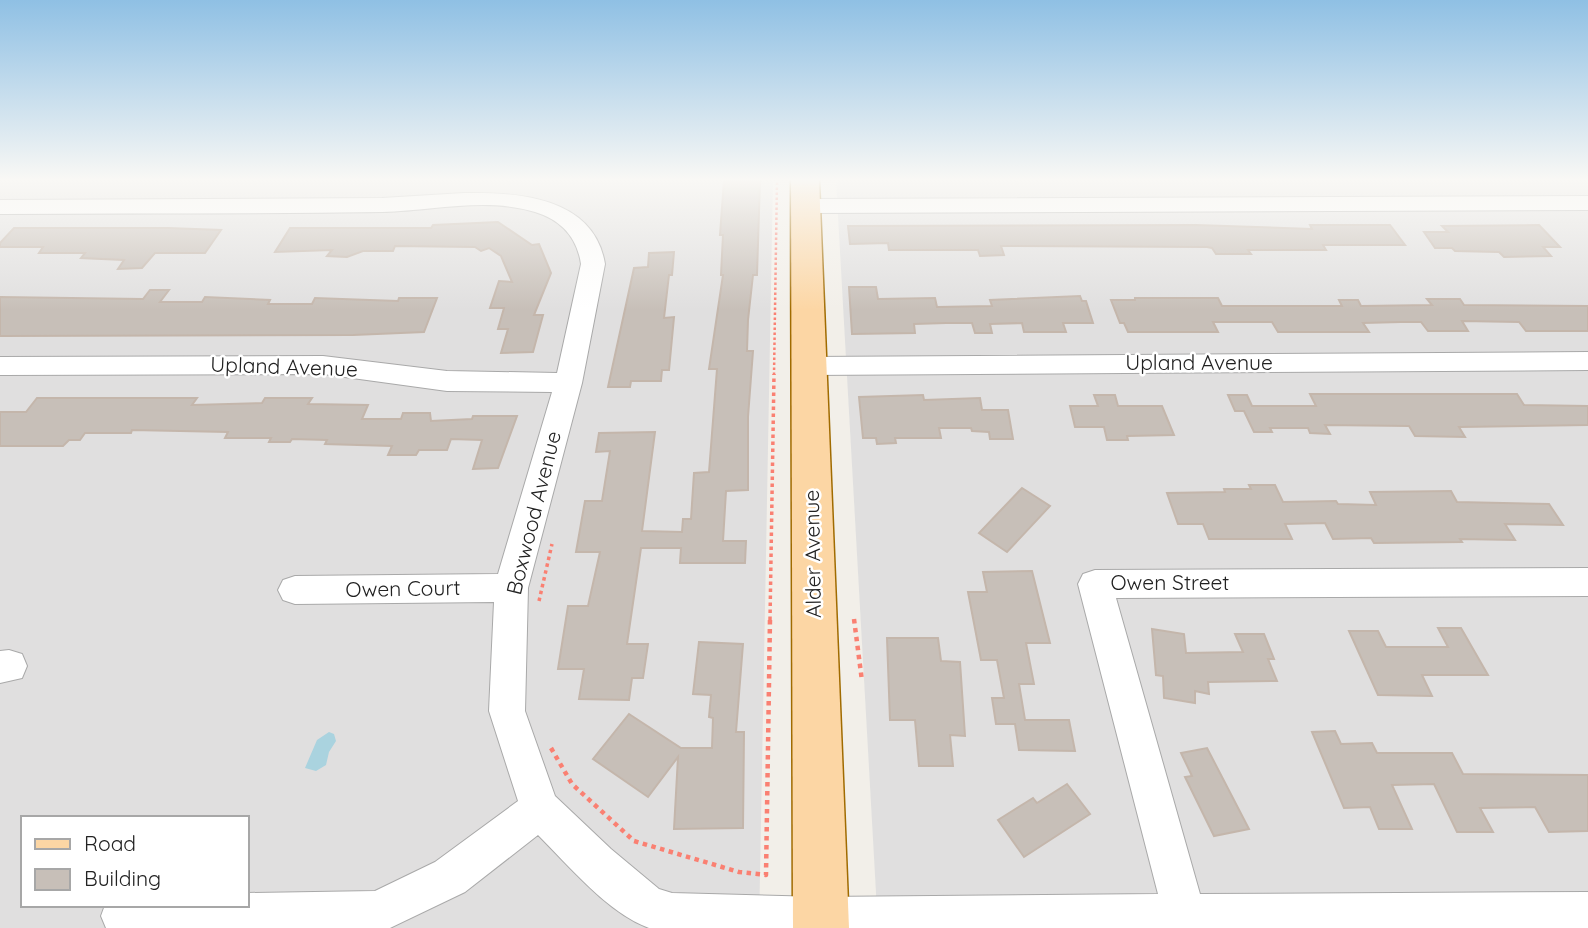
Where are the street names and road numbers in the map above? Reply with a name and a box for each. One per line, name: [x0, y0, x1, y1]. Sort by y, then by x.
street label: Upland Avenue: [1125, 349, 1273, 375]
street label: Upland Avenue: [210, 350, 358, 382]
street label: Boxwood Avenue: [500, 428, 566, 597]
street label: Alder Avenue: [798, 490, 826, 618]
street label: Owen Street: [1110, 569, 1230, 595]
street label: Owen Court: [345, 574, 461, 602]

